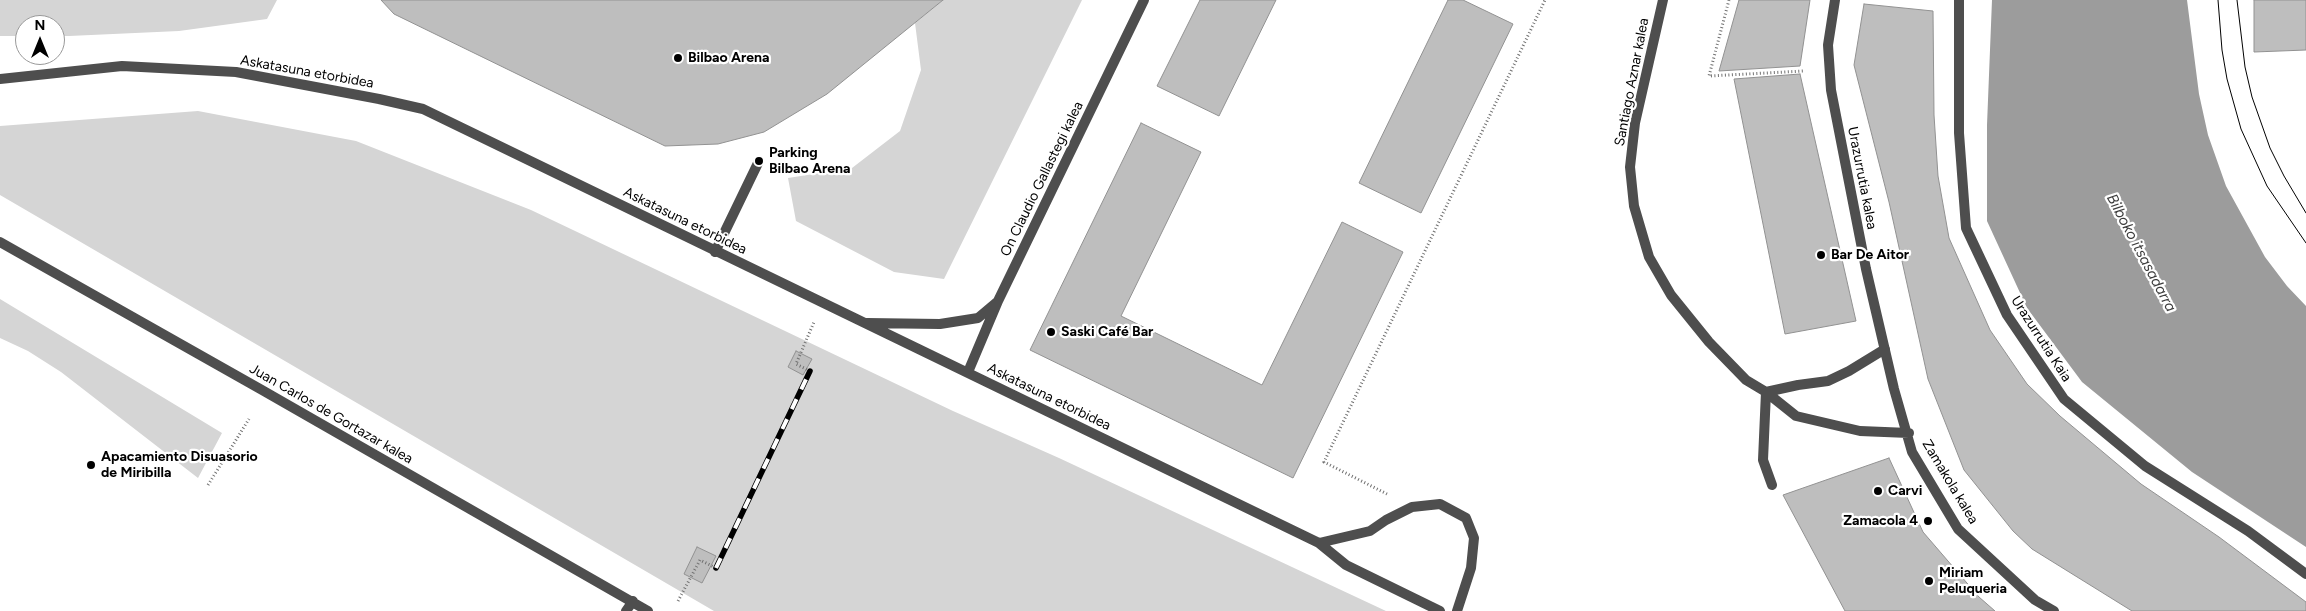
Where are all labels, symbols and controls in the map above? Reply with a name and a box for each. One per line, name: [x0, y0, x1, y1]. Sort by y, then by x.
north arrow: [15, 15, 65, 65]
text: N: [35, 17, 45, 34]
street label: Santiago Aznar kalea: [1611, 17, 1653, 147]
place label: Bilbao Arena: [688, 50, 769, 66]
street label: Askatasuna etorbidea: [239, 52, 375, 92]
marker: Bilbao Arena: [672, 52, 684, 64]
street label: On Claudio Gallastegi kalea: [997, 99, 1087, 259]
street label: Urazurrutia kalea: [1844, 125, 1880, 231]
place label: Parking Bilbao Arena: [769, 145, 850, 178]
marker: Parking Bilbao Arena: [753, 155, 765, 167]
street label: Askatasuna etorbidea: [621, 184, 749, 258]
water label: Bilboko itsasadarra: [2102, 191, 2180, 315]
place label: Bar De Aitor: [1831, 247, 1909, 263]
marker: Bar De Aitor: [1815, 249, 1827, 261]
street label: Urazurrutia Kaia: [2007, 293, 2075, 385]
place label: Saski Café Bar: [1061, 324, 1153, 340]
marker: Saski Café Bar: [1045, 326, 1057, 338]
street label: Juan Carlos de Gortazar kalea: [246, 360, 416, 468]
street label: Askatasuna etorbidea: [985, 360, 1113, 434]
street label: Zamakola kalea: [1918, 437, 1982, 527]
place label: Apacamiento Disuasorio de Miribilla: [101, 449, 258, 482]
marker: Apacamiento Disuasorio de Miribilla: [85, 459, 97, 471]
place label: Carvi: [1888, 483, 1922, 499]
marker: Carvi: [1872, 485, 1884, 497]
place label: Zamacola 4: [1843, 513, 1918, 529]
marker: Zamacola 4: [1922, 515, 1934, 527]
place label: Miriam Peluqueria: [1939, 565, 2007, 598]
marker: Miriam Peluqueria: [1923, 575, 1935, 587]

